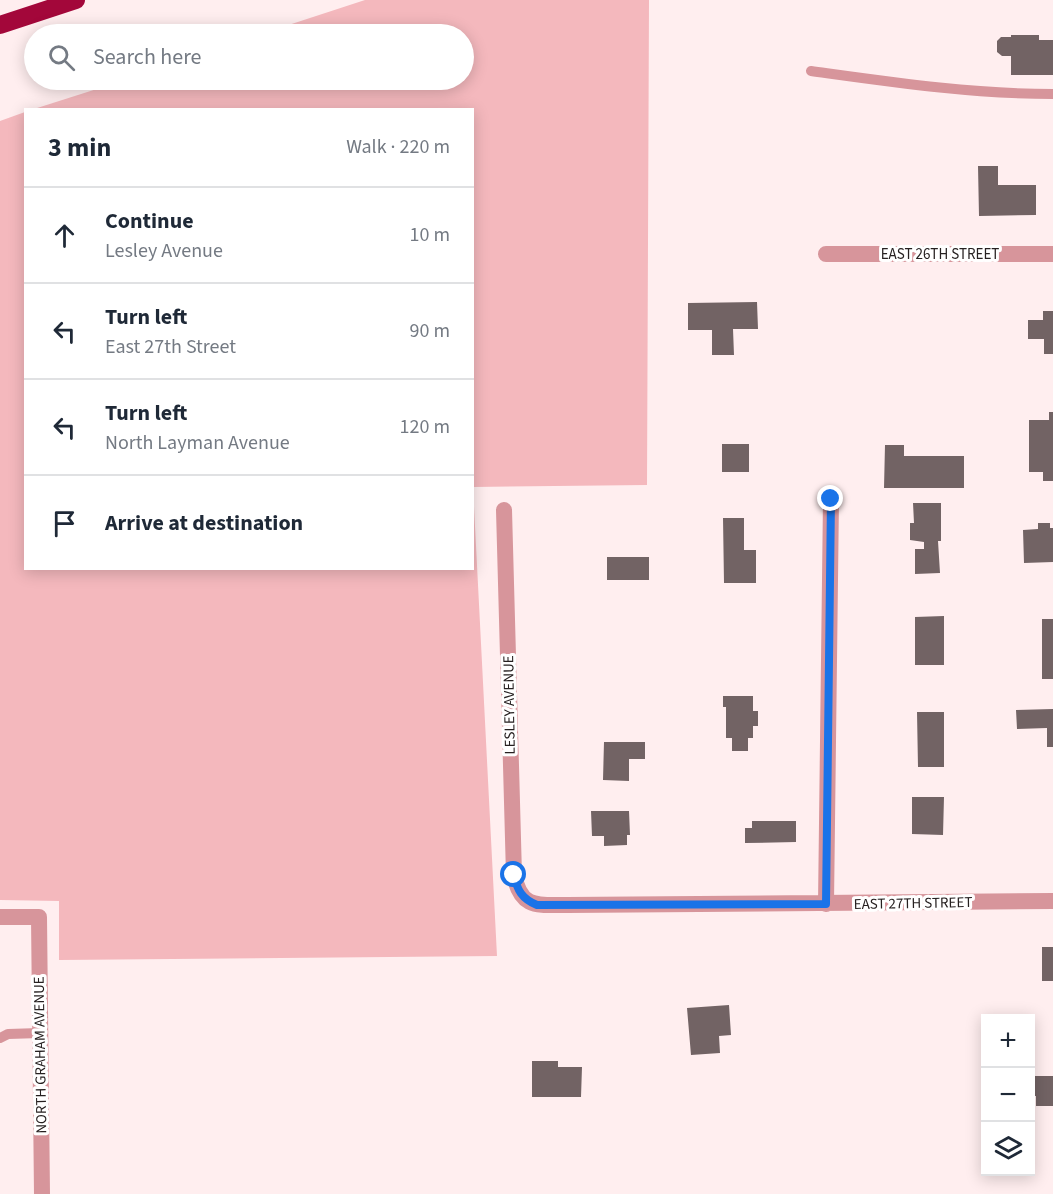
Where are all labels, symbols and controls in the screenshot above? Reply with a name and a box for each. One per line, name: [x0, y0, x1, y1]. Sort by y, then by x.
search box: [24, 24, 474, 90]
icon: search: [45, 41, 78, 74]
text: Search here: [93, 41, 201, 73]
text: 3 min: [48, 129, 111, 166]
text: Walk · 220 m: [346, 133, 450, 161]
text: Continue: [105, 205, 194, 237]
icon: ahead: [48, 219, 81, 252]
text: 10 m: [410, 221, 450, 249]
text: Lesley Avenue: [105, 237, 223, 265]
street label: EAST 26TH STREET: [881, 244, 999, 265]
text: Turn left: [105, 301, 187, 333]
icon: left: [48, 315, 81, 348]
text: 90 m: [410, 317, 450, 345]
text: East 27th Street: [105, 333, 236, 361]
text: Turn left: [105, 397, 187, 429]
icon: left: [48, 411, 81, 444]
text: 120 m: [400, 413, 450, 441]
text: North Layman Avenue: [105, 429, 290, 457]
route end: [817, 485, 843, 511]
icon: arrive: [48, 507, 81, 540]
text: Arrive at destination: [105, 507, 303, 539]
street label: LESLEY AVENUE: [498, 655, 521, 755]
route start: [500, 861, 526, 887]
street label: EAST 27TH STREET: [853, 892, 973, 915]
street label: NORTH GRAHAM AVENUE: [29, 976, 52, 1134]
map controls: [981, 1014, 1035, 1176]
button: +: [981, 1014, 1035, 1068]
button: −: [981, 1068, 1035, 1122]
button: layers: [981, 1122, 1035, 1176]

